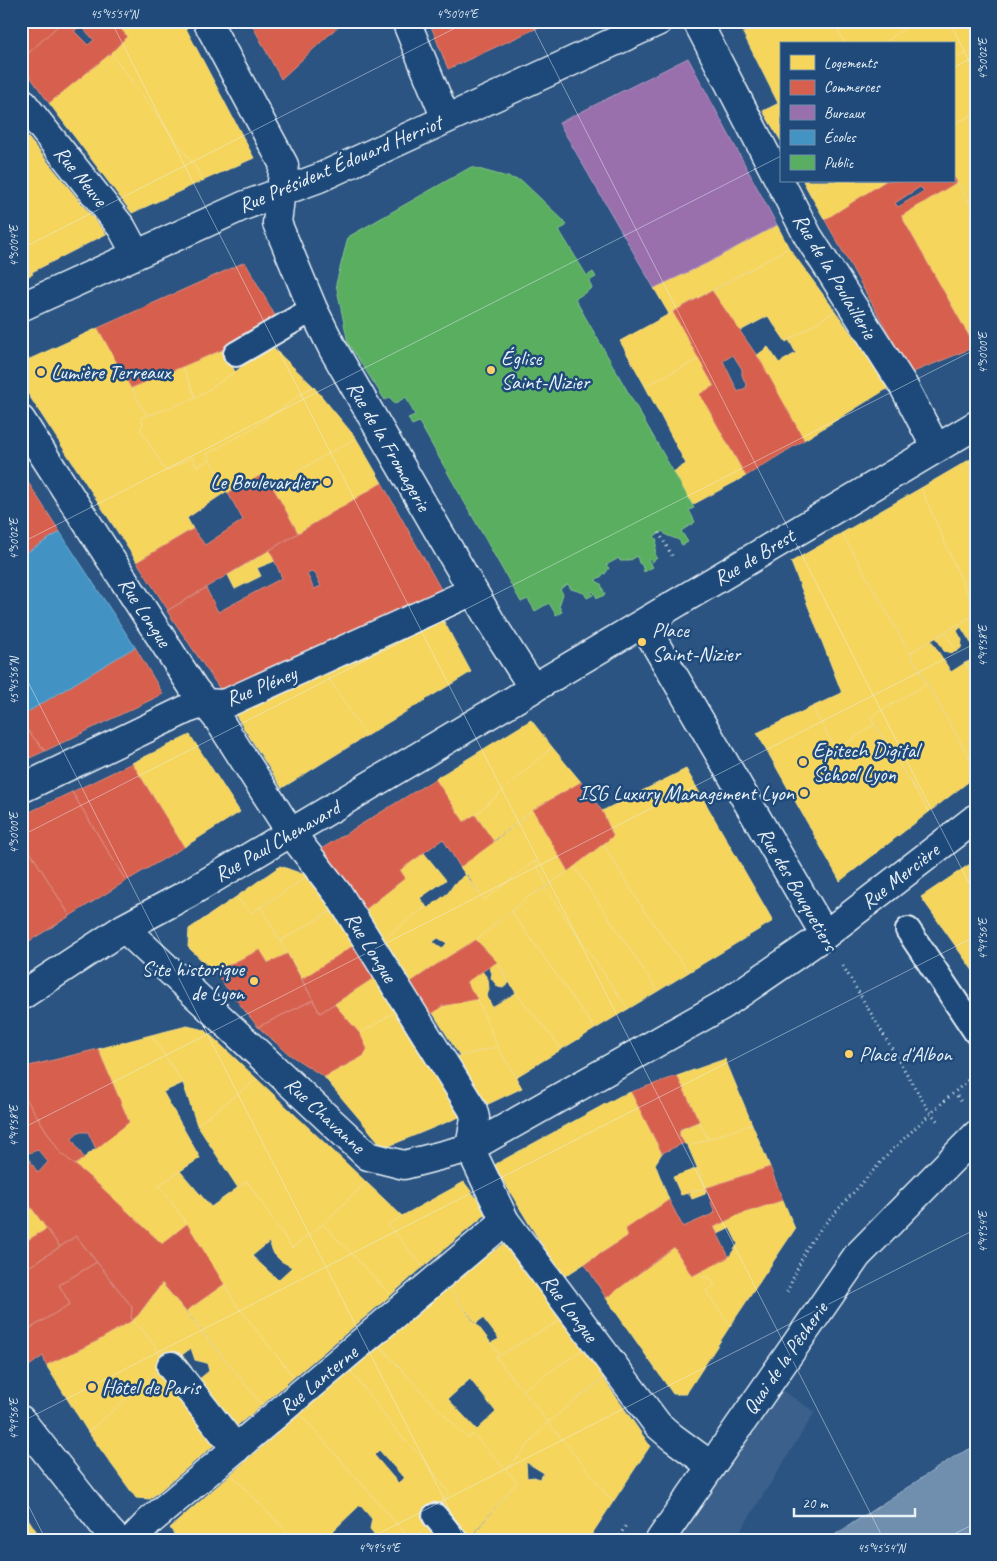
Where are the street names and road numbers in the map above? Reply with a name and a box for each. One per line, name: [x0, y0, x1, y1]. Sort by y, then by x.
street label: Rue Président Édouard Herriot: [234, 108, 448, 219]
street label: Rue Neuve: [49, 140, 114, 213]
street label: Rue de la Poulaillerie: [787, 209, 883, 344]
street label: Rue de la Fromagerie: [341, 376, 437, 517]
street label: Rue de Brest: [709, 522, 801, 591]
street label: Rue Longue: [113, 572, 178, 653]
street label: Rue Pléney: [222, 659, 302, 712]
street label: Rue Paul Chenavard: [210, 793, 347, 887]
street label: Rue des Bouquetiers: [752, 822, 845, 957]
street label: Rue Mercière: [856, 836, 946, 915]
street label: Rue Longue: [339, 907, 403, 988]
street label: Rue Chavanne: [279, 1071, 372, 1160]
street label: Rue Longue: [536, 1269, 605, 1348]
street label: Quai de la Pêcherie: [737, 1296, 834, 1419]
street label: Rue Lanterne: [273, 1339, 364, 1420]

